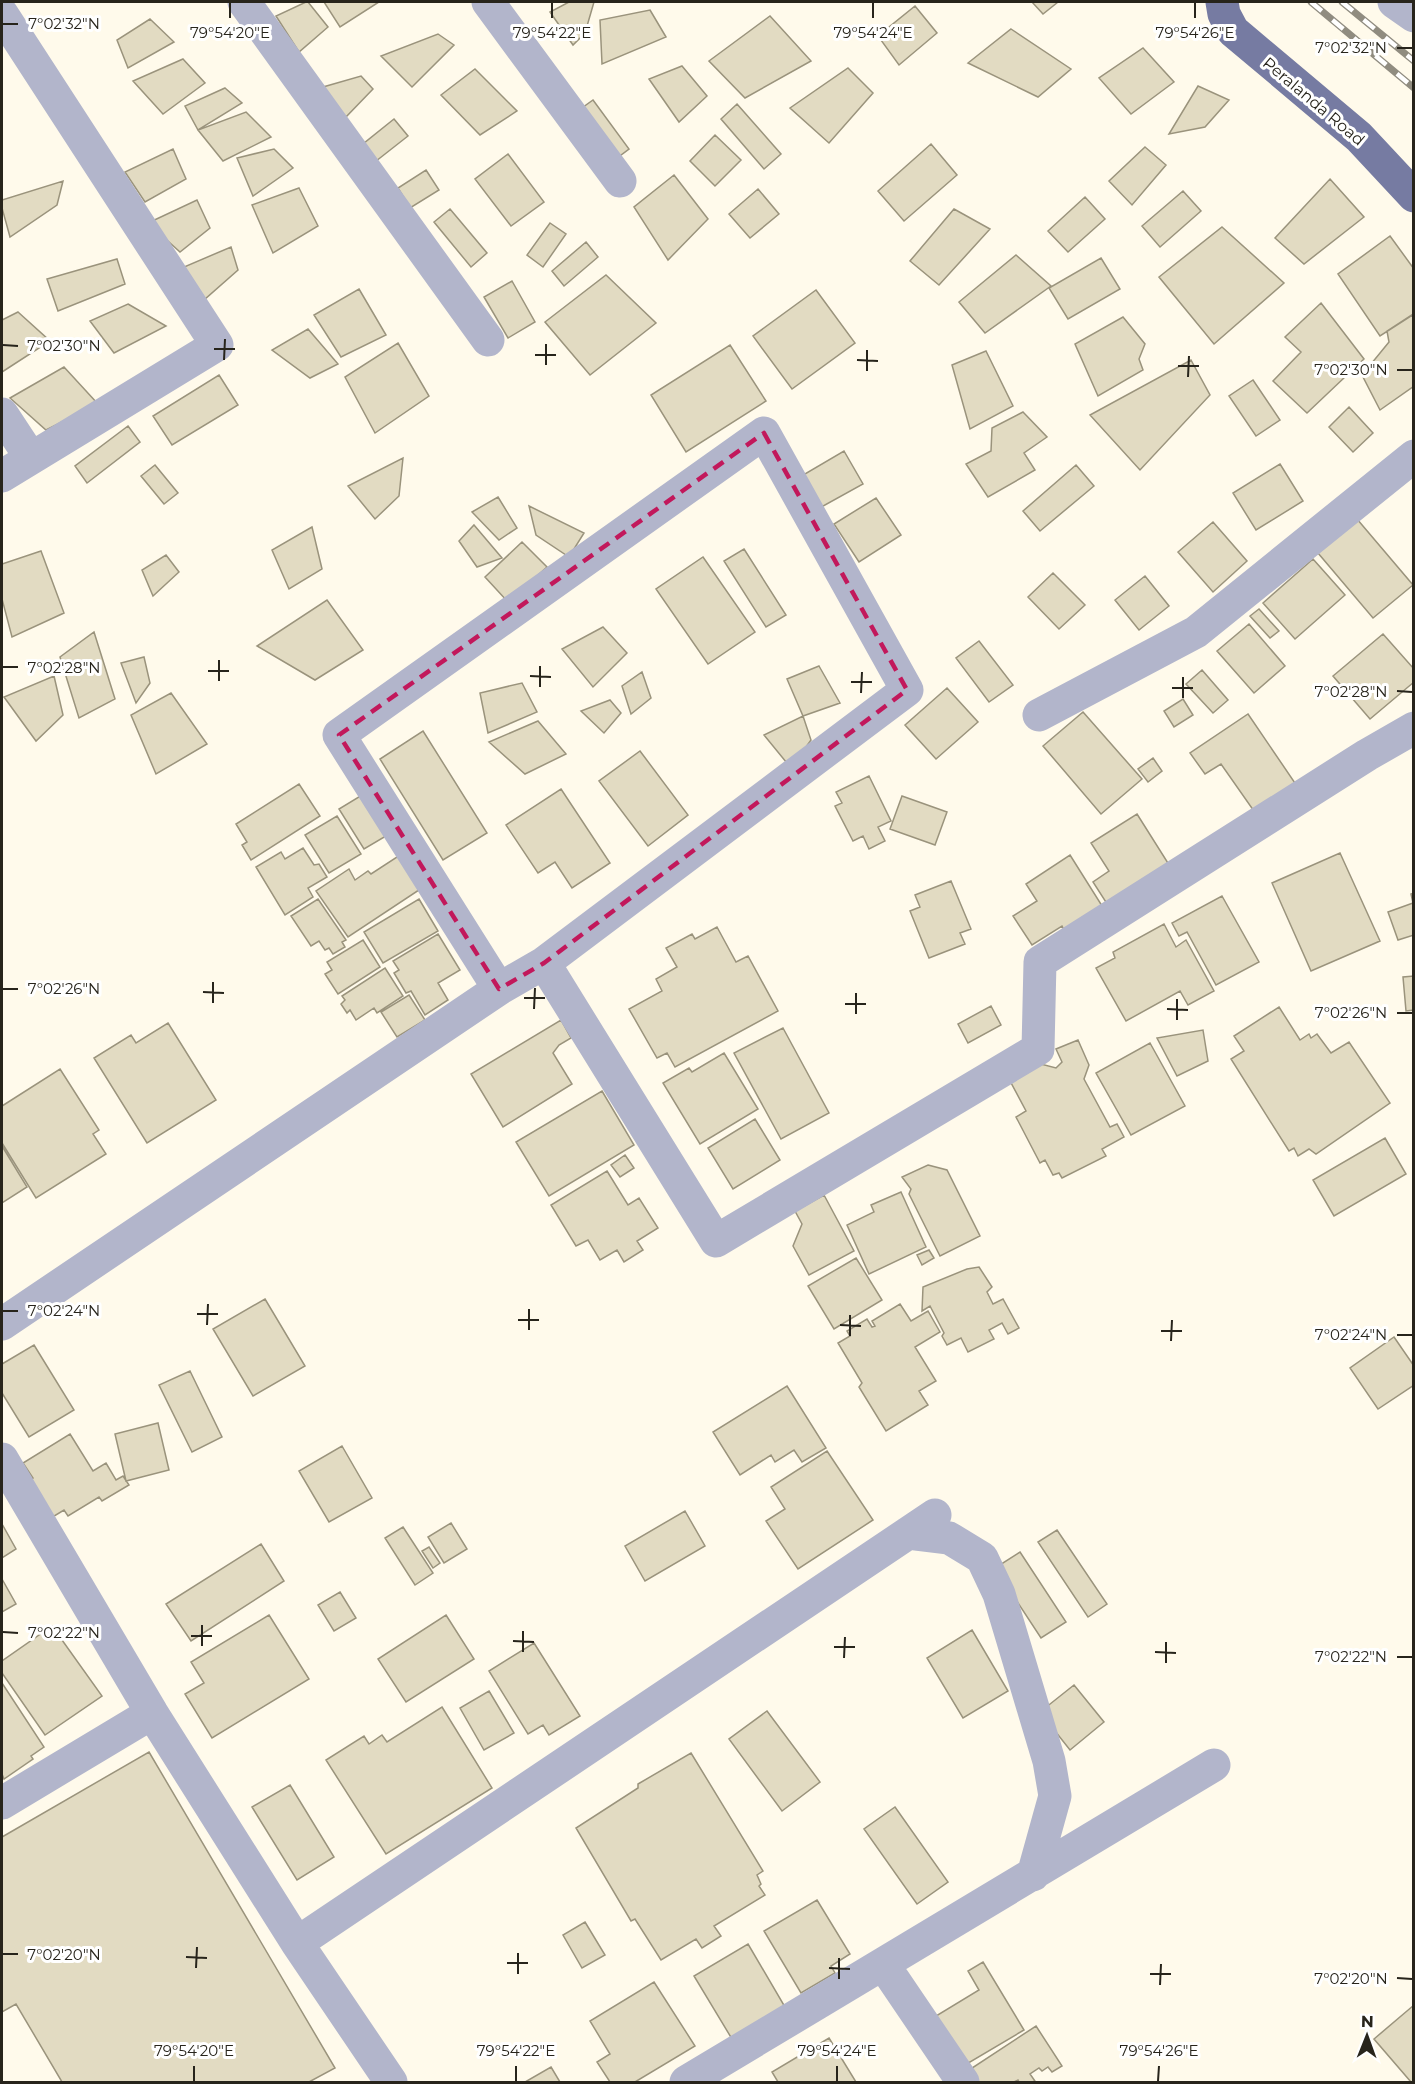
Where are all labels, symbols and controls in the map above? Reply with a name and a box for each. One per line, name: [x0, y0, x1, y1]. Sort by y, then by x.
text: 7°02'32"N: [28, 14, 100, 33]
text: 79°54'20"E: [190, 23, 270, 42]
text: 79°54'22"E: [513, 23, 591, 42]
text: 79°54'24"E: [833, 23, 913, 42]
text: 79°54'26"E: [1156, 23, 1234, 42]
text: 7°02'32"N: [1315, 38, 1387, 57]
street label: Peralanda Road: [1259, 53, 1368, 149]
text: 7°02'30"N: [27, 336, 101, 355]
text: 7°02'30"N: [1314, 360, 1388, 379]
text: 7°02'28"N: [28, 658, 100, 677]
text: 7°02'28"N: [1315, 682, 1387, 701]
text: 7°02'26"N: [28, 979, 100, 998]
text: 7°02'26"N: [1315, 1003, 1387, 1022]
text: 7°02'24"N: [28, 1301, 100, 1320]
text: 7°02'24"N: [1315, 1325, 1387, 1344]
text: 7°02'22"N: [28, 1623, 100, 1642]
text: 7°02'22"N: [1315, 1647, 1387, 1666]
text: 7°02'20"N: [27, 1945, 101, 1964]
text: 7°02'20"N: [1314, 1969, 1388, 1988]
north arrow: [1337, 2006, 1397, 2066]
text: N: [1361, 2012, 1374, 2031]
text: 79°54'20"E: [154, 2041, 234, 2060]
text: 79°54'22"E: [477, 2041, 555, 2060]
text: 79°54'24"E: [797, 2041, 877, 2060]
text: 79°54'26"E: [1120, 2041, 1198, 2060]

